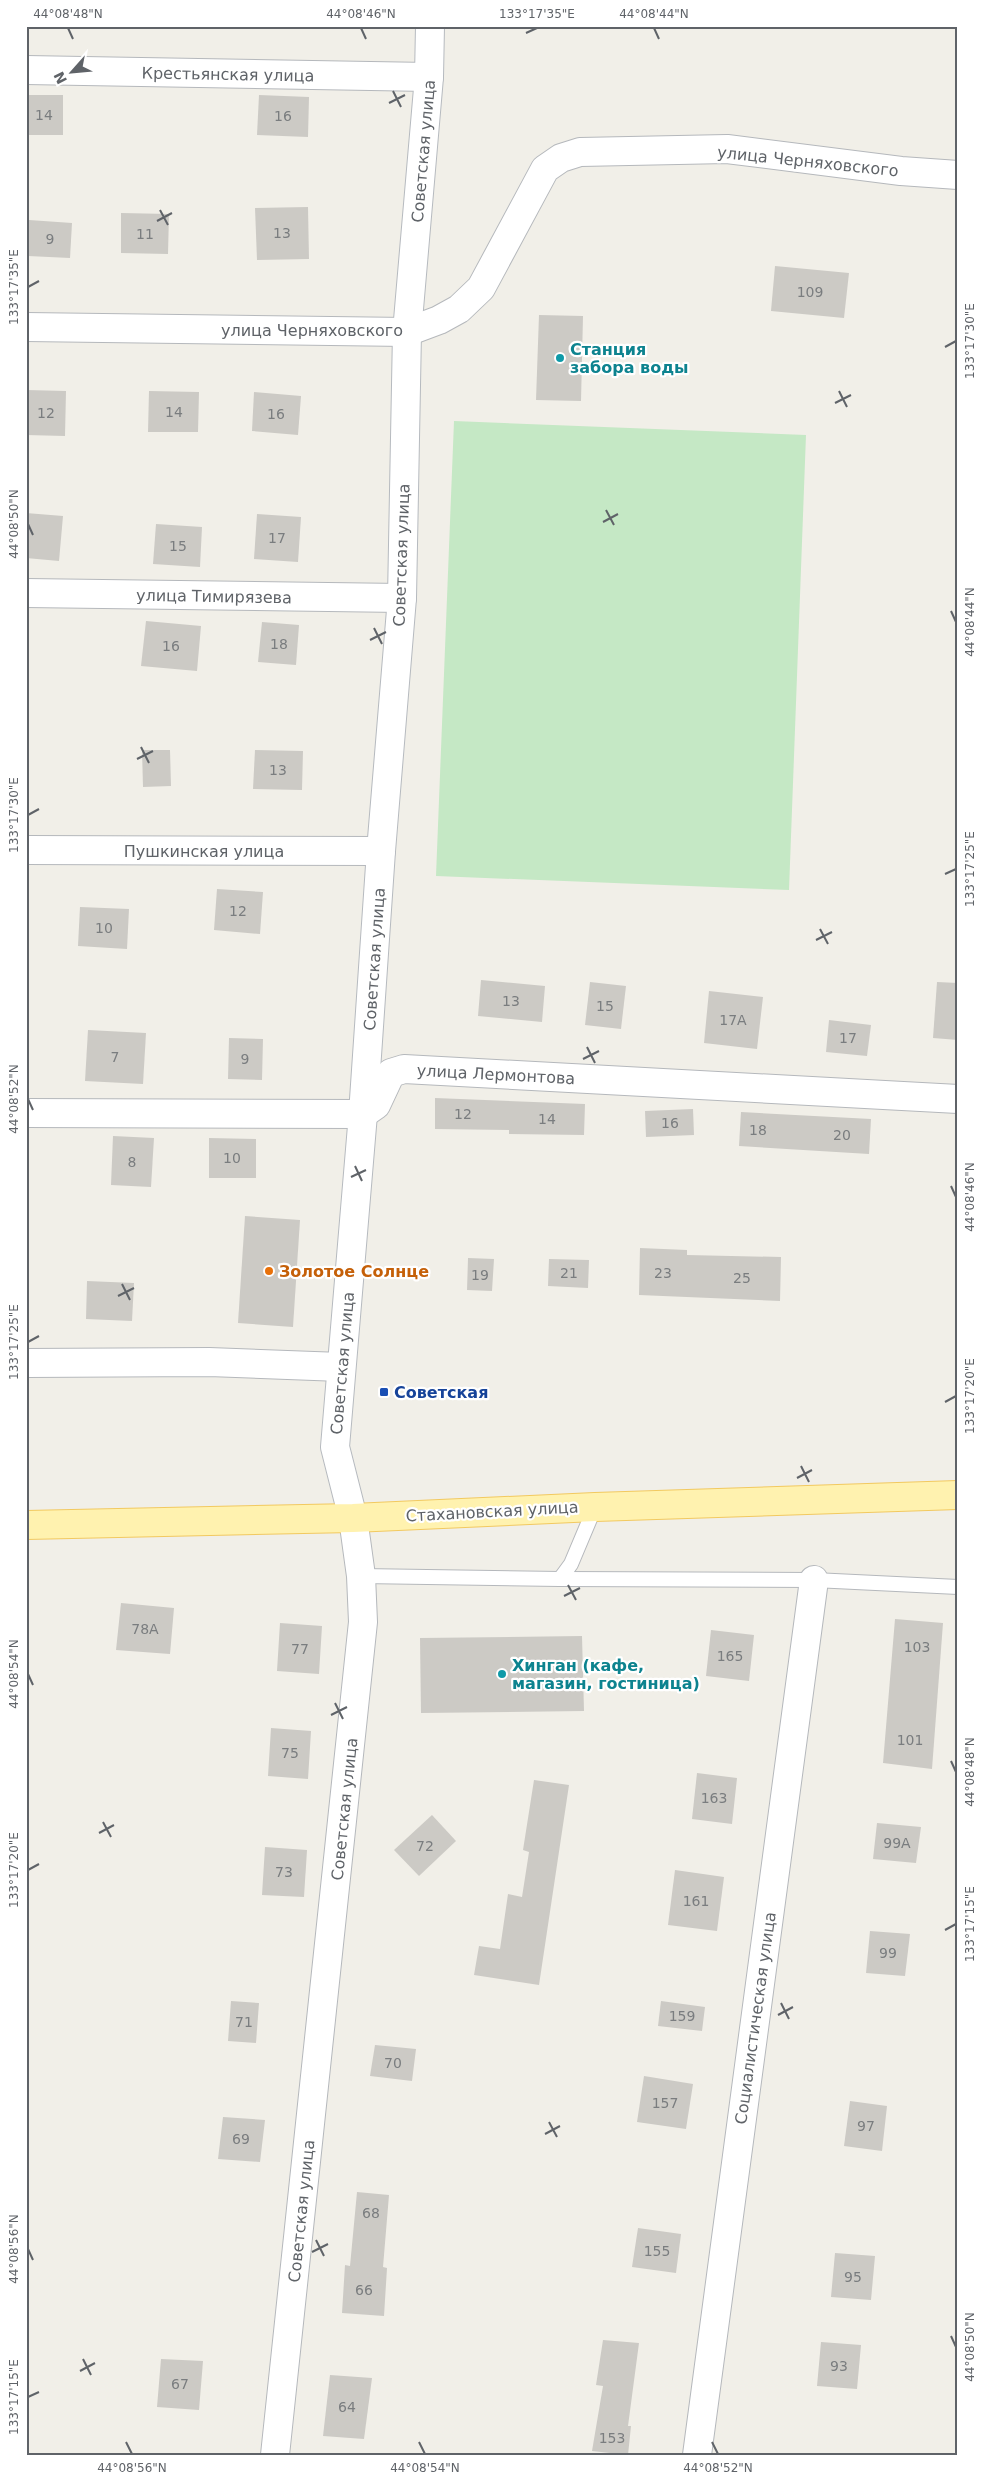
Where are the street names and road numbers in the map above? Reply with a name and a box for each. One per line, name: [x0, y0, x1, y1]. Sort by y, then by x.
street label: Крестьянская улица: [141, 63, 315, 86]
street label: Советская улица: [408, 79, 439, 223]
street label: улица Черняховского: [716, 143, 899, 180]
street label: улица Черняховского: [221, 321, 403, 340]
street label: Советская улица: [390, 483, 413, 627]
street label: улица Тимирязева: [136, 586, 292, 607]
street label: Пушкинская улица: [124, 842, 284, 861]
street label: Советская улица: [360, 887, 389, 1031]
street label: улица Лермонтова: [416, 1061, 576, 1088]
street label: Советская улица: [327, 1291, 358, 1435]
street label: Стахановская улица: [405, 1497, 579, 1526]
street label: Советская улица: [328, 1737, 361, 1881]
street label: Социалистическая улица: [731, 1911, 780, 2125]
street label: Советская улица: [285, 2139, 318, 2283]

